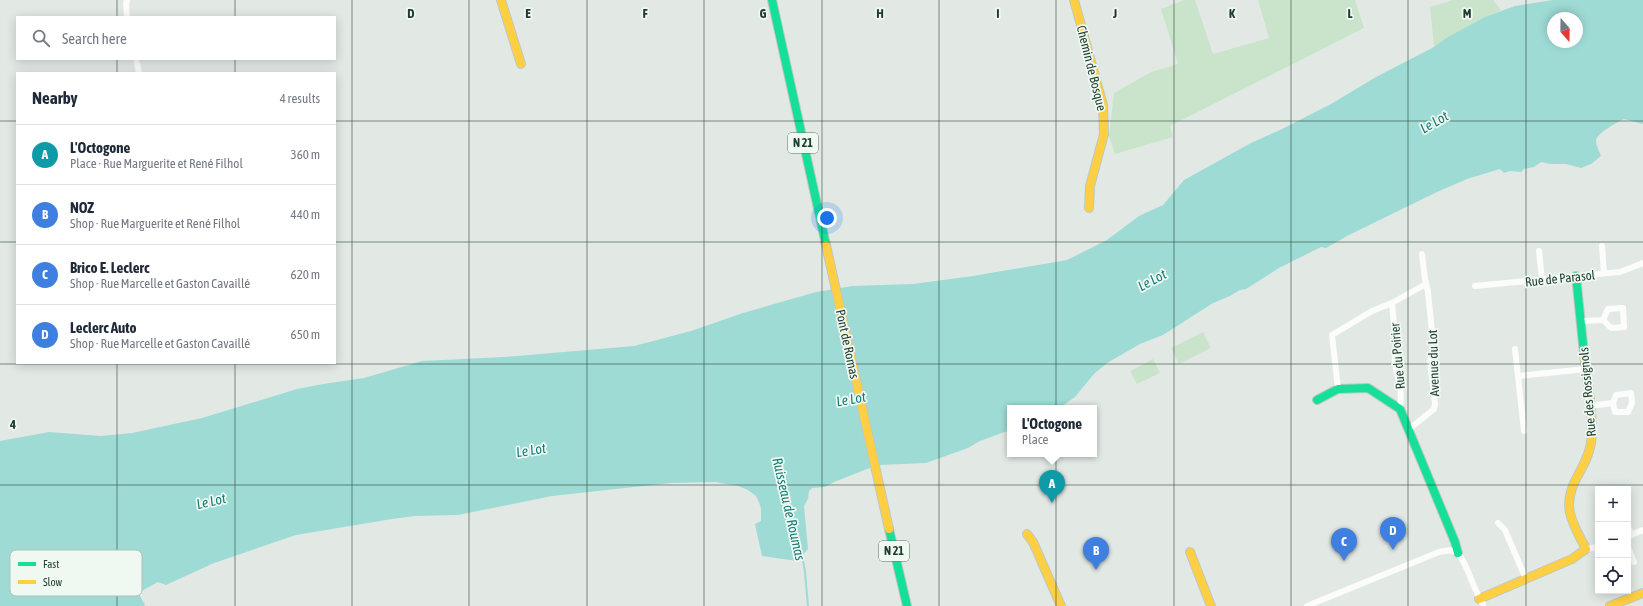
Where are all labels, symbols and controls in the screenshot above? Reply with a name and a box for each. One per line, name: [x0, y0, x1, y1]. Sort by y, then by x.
text: D: [407, 6, 415, 21]
text: E: [525, 6, 531, 21]
text: F: [642, 6, 648, 21]
text: G: [760, 6, 767, 21]
text: H: [876, 6, 884, 21]
text: I: [996, 6, 1000, 21]
text: J: [1112, 6, 1117, 21]
text: K: [1229, 6, 1236, 21]
text: L: [1347, 6, 1353, 21]
text: M: [1463, 6, 1472, 21]
north arrow: [1547, 12, 1583, 48]
search box: [16, 16, 336, 60]
street label: Chemin de Bosque: [1074, 24, 1109, 112]
icon: search: [30, 27, 52, 49]
text: Search here: [62, 30, 127, 47]
text: Nearby: [32, 88, 78, 108]
text: 4 results: [280, 91, 320, 106]
water label: Le Lot: [1417, 108, 1451, 136]
road number: N 21: [788, 133, 818, 153]
text: L'Octogone: [70, 139, 130, 156]
text: A: [42, 147, 48, 162]
text: 360 m: [291, 147, 320, 162]
text: Place · Rue Marguerite et René Filhol: [70, 156, 243, 171]
text: NOZ: [70, 199, 94, 216]
text: B: [42, 207, 48, 222]
text: 440 m: [291, 207, 320, 222]
your location: [817, 208, 837, 228]
text: Shop · Rue Marguerite et René Filhol: [70, 216, 240, 231]
text: Brico E. Leclerc: [70, 259, 149, 276]
water label: Le Lot: [1135, 266, 1169, 294]
text: C: [42, 267, 48, 282]
text: 620 m: [291, 267, 320, 282]
street label: Rue de Parasol: [1524, 267, 1596, 290]
text: Shop · Rue Marcelle et Gaston Cavaillé: [70, 276, 250, 291]
street label: Pont de Romas: [833, 308, 862, 381]
text: Leclerc Auto: [70, 319, 137, 336]
street label: Rue du Poirier: [1387, 322, 1408, 390]
text: D: [41, 327, 49, 342]
text: 650 m: [291, 327, 320, 342]
street label: Avenue du Lot: [1425, 329, 1442, 397]
text: Shop · Rue Marcelle et Gaston Cavaillé: [70, 336, 250, 351]
street label: Rue des Rossignols: [1576, 346, 1599, 437]
water label: Le Lot: [835, 389, 867, 409]
popup: [1007, 405, 1097, 457]
text: L'Octogone: [1022, 415, 1082, 432]
text: 4: [9, 417, 16, 432]
text: Place: [1022, 432, 1048, 447]
water label: Le Lot: [515, 440, 547, 460]
water label: Ruisseau de Roumas: [769, 456, 809, 562]
pin: A: [1039, 470, 1065, 503]
map controls: [1595, 486, 1631, 594]
button: +: [1595, 486, 1631, 522]
water label: Le Lot: [195, 490, 227, 512]
pin: D: [1380, 517, 1406, 550]
button: −: [1595, 522, 1631, 558]
pin: C: [1331, 528, 1357, 561]
pin: B: [1083, 537, 1109, 570]
road number: N 21: [879, 541, 909, 561]
legend: [10, 550, 142, 596]
text: Fast: [43, 558, 59, 570]
button: locate: [1595, 558, 1631, 594]
text: Slow: [43, 576, 62, 588]

